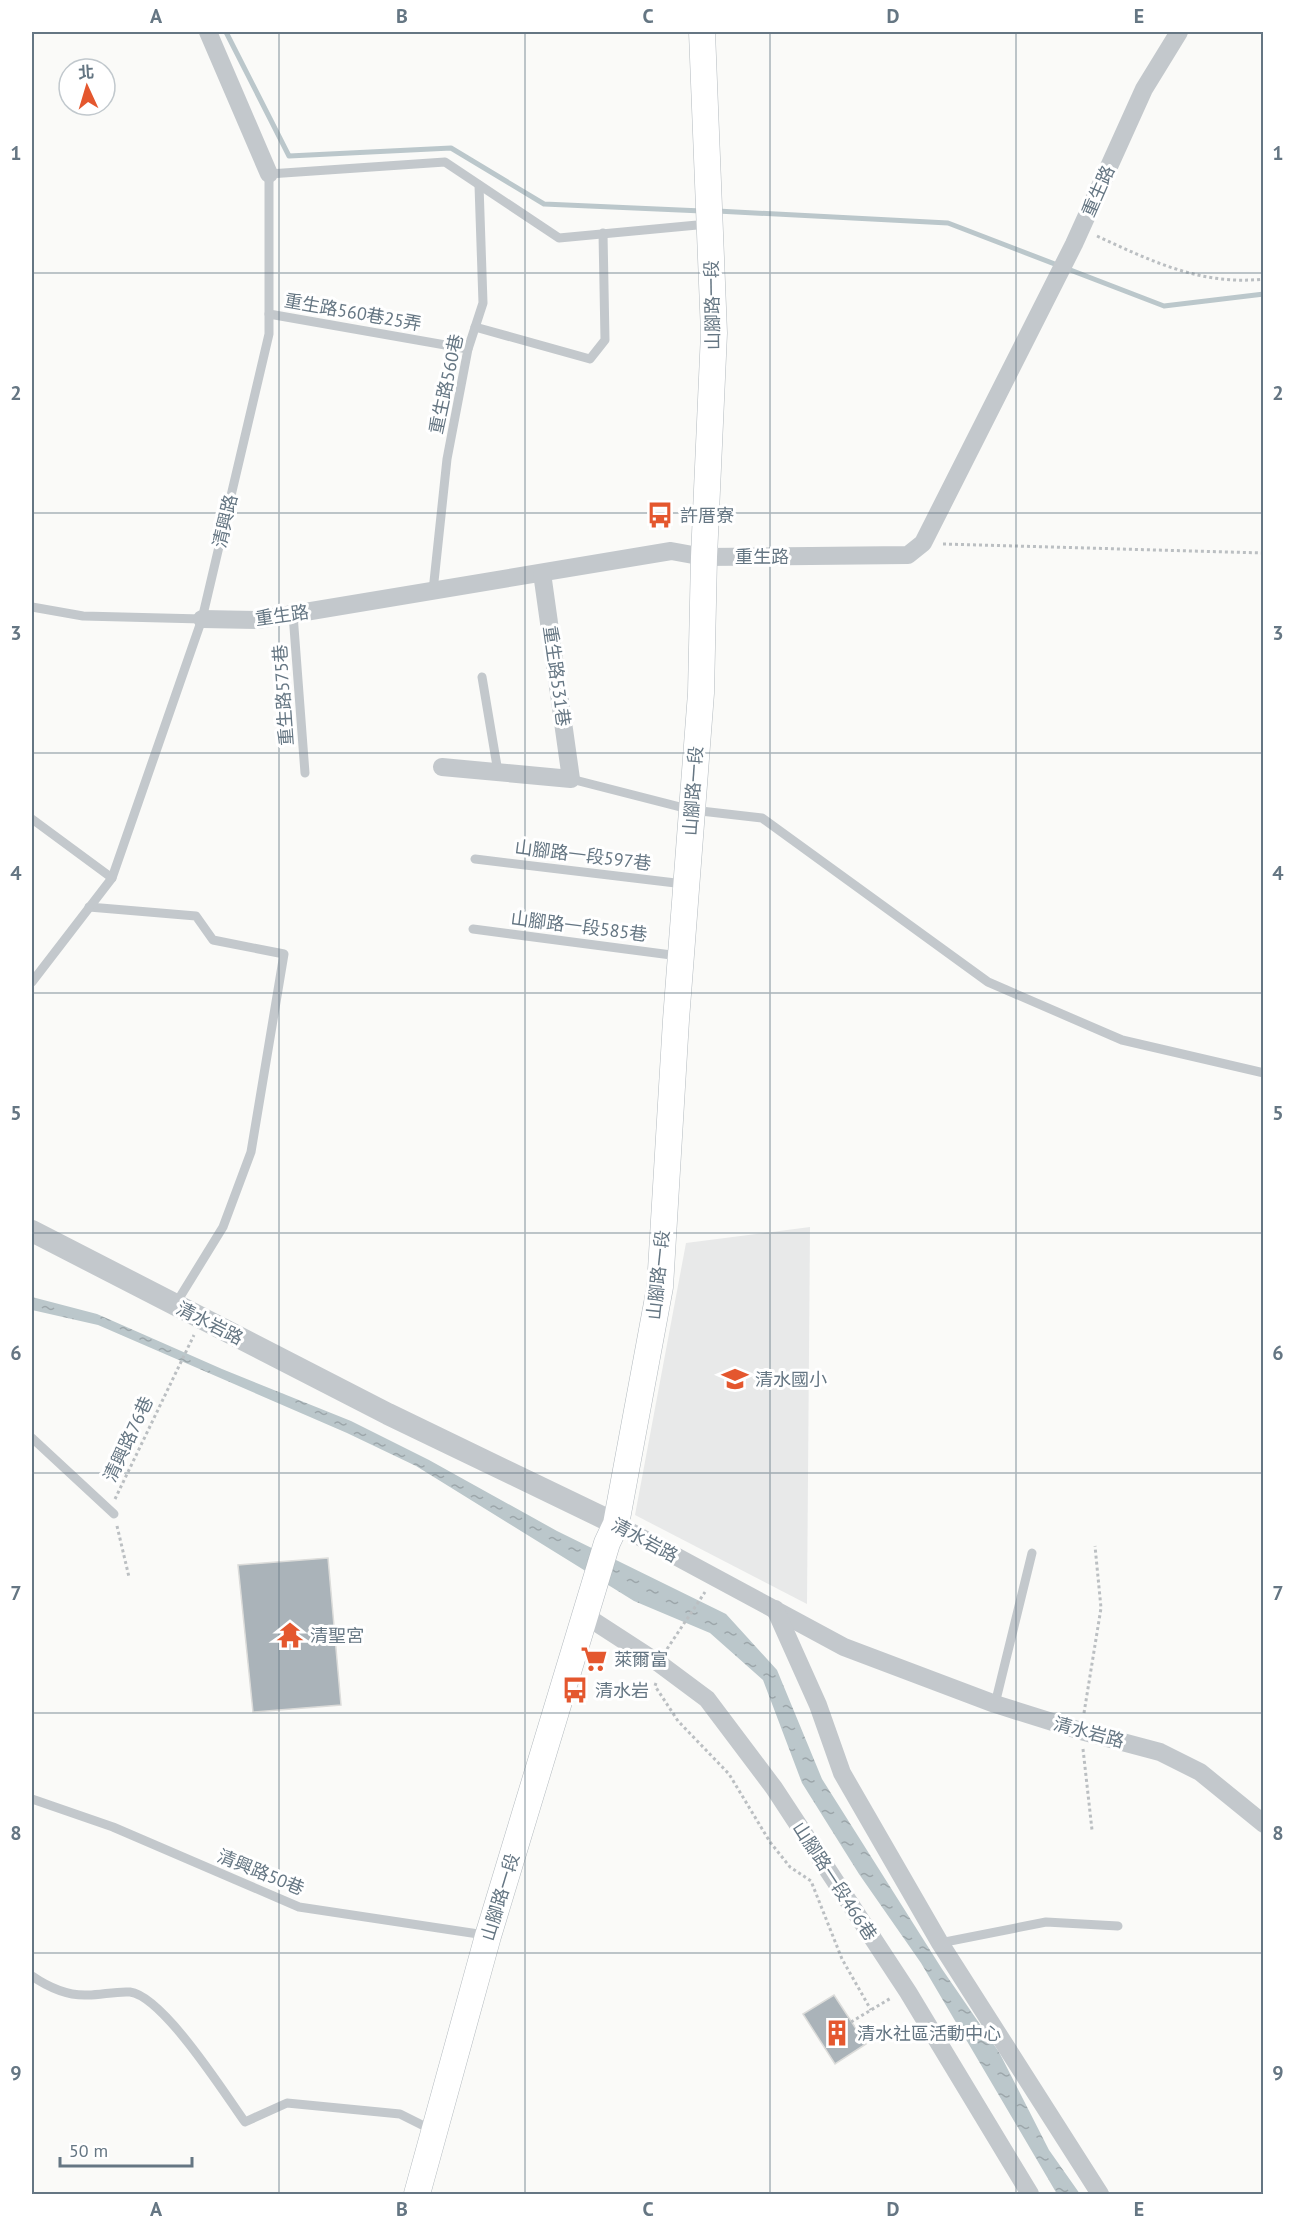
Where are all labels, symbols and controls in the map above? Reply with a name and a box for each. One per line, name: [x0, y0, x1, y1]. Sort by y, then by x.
text: A: [150, 3, 163, 29]
text: B: [396, 3, 408, 29]
text: C: [642, 3, 654, 29]
text: D: [887, 3, 900, 29]
text: E: [1134, 3, 1144, 29]
north arrow: [57, 57, 117, 117]
text: 北: [77, 62, 95, 83]
text: 1: [10, 140, 22, 166]
text: 1: [1272, 140, 1284, 166]
street label: 重生路: [1077, 162, 1119, 220]
street label: 山腳路一段: [700, 260, 724, 350]
street label: 重生路560巷25弄: [283, 289, 423, 335]
street label: 重生路560巷: [424, 332, 468, 436]
text: 2: [10, 380, 22, 406]
text: 2: [1272, 380, 1284, 406]
street label: 清興路: [208, 492, 242, 550]
bus stop icon: 許厝寮: [645, 500, 675, 530]
place label: 許厝寮: [680, 504, 734, 527]
street label: 重生路: [735, 545, 789, 568]
street label: 重生路: [254, 600, 310, 630]
text: 3: [10, 620, 22, 646]
text: 3: [1272, 620, 1284, 646]
street label: 重生路531巷: [539, 624, 575, 728]
street label: 重生路575巷: [268, 644, 298, 746]
street label: 山腳路一段: [678, 745, 708, 837]
street label: 山腳路一段597巷: [513, 835, 653, 875]
text: 4: [10, 860, 22, 886]
text: 4: [1272, 860, 1284, 886]
street label: 山腳路一段585巷: [509, 906, 649, 946]
text: 5: [10, 1100, 22, 1126]
text: 5: [1272, 1100, 1284, 1126]
street label: 山腳路一段: [642, 1229, 674, 1321]
street label: 清水岩路: [173, 1296, 247, 1350]
text: 6: [10, 1340, 22, 1366]
text: 6: [1272, 1340, 1284, 1366]
school or university icon: 清水國小: [720, 1364, 750, 1394]
place label: 清水國小: [755, 1368, 827, 1391]
street label: 清興路76巷: [98, 1393, 158, 1485]
street label: 清水岩路: [608, 1513, 682, 1567]
text: 7: [10, 1580, 22, 1606]
text: 7: [1272, 1580, 1284, 1606]
temple icon: 清聖宮: [275, 1620, 305, 1650]
place label: 清聖宮: [310, 1624, 364, 1647]
supermarket icon: 萊爾富: [579, 1644, 609, 1674]
place label: 萊爾富: [614, 1648, 668, 1671]
bus stop icon: 清水岩: [560, 1675, 590, 1705]
place label: 清水岩: [595, 1679, 649, 1702]
street label: 清水岩路: [1051, 1712, 1127, 1752]
street label: 山腳路一段466巷: [788, 1817, 882, 1945]
text: 8: [10, 1820, 22, 1846]
text: 8: [1272, 1820, 1284, 1846]
street label: 清興路50巷: [214, 1844, 308, 1900]
street label: 山腳路一段: [476, 1851, 524, 1943]
building icon: 清水社區活動中心: [822, 2018, 852, 2048]
place label: 清水社區活動中心: [857, 2022, 1001, 2045]
text: 9: [10, 2060, 22, 2086]
text: 9: [1272, 2060, 1284, 2086]
scale bar: [60, 2130, 192, 2168]
text: 50 m: [69, 2139, 108, 2162]
text: A: [150, 2196, 163, 2222]
text: B: [396, 2196, 408, 2222]
text: C: [642, 2196, 654, 2222]
text: D: [887, 2196, 900, 2222]
text: E: [1134, 2196, 1144, 2222]

